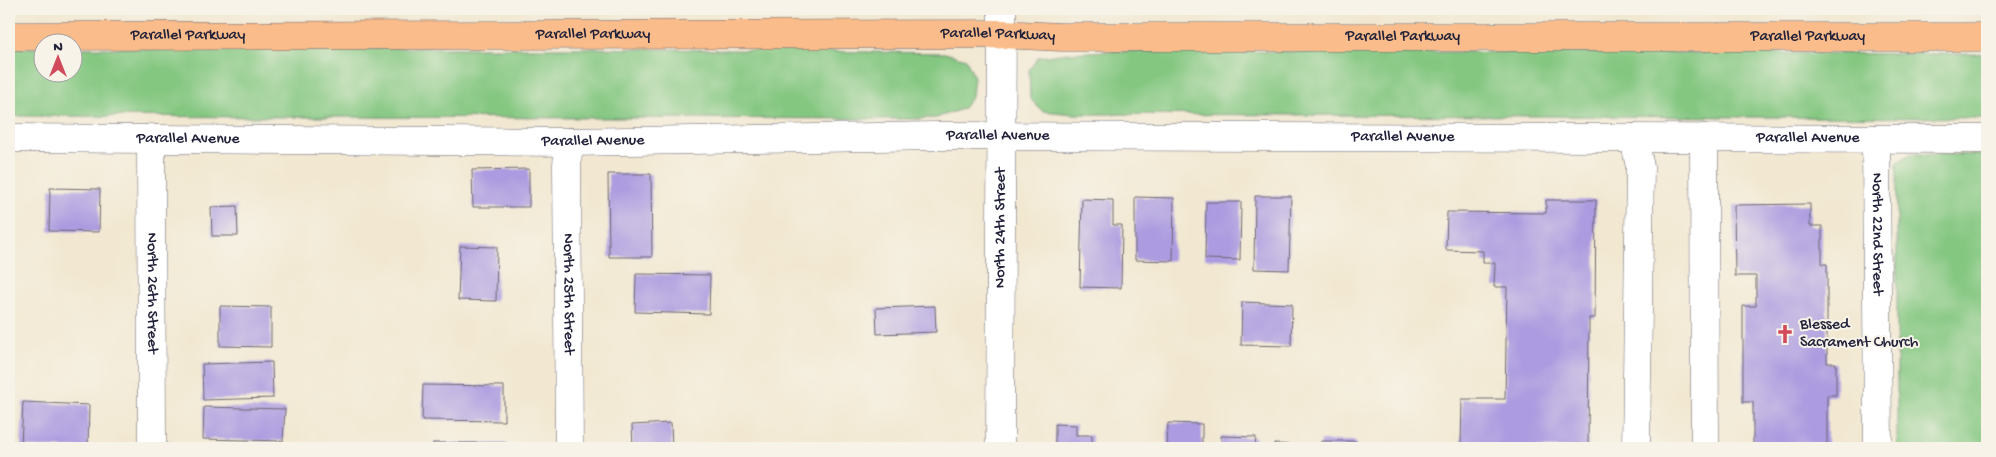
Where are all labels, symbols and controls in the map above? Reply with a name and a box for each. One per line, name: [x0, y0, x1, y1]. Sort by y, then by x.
street label: Parallel Parkway: [940, 24, 1056, 46]
street label: Parallel Parkway: [535, 25, 650, 44]
street label: Parallel Parkway: [130, 26, 245, 45]
street label: Parallel Parkway: [1345, 28, 1460, 47]
street label: Parallel Parkway: [1750, 28, 1865, 47]
north arrow: [32, 32, 82, 82]
text: N: [53, 39, 63, 56]
street label: Parallel Avenue: [945, 127, 1050, 146]
street label: Parallel Avenue: [1350, 128, 1455, 147]
street label: Parallel Avenue: [135, 129, 240, 149]
street label: Parallel Avenue: [1755, 129, 1860, 148]
street label: Parallel Avenue: [540, 131, 645, 152]
street label: North 24th Street: [991, 166, 1011, 288]
street label: North 22nd Street: [1867, 173, 1887, 297]
street label: North 26th Street: [142, 233, 161, 355]
street label: North 25th Street: [558, 233, 578, 356]
place label: Blessed Sacrament Church: [1799, 316, 1919, 353]
church icon: Blessed Sacrament Church: [1774, 323, 1796, 345]

